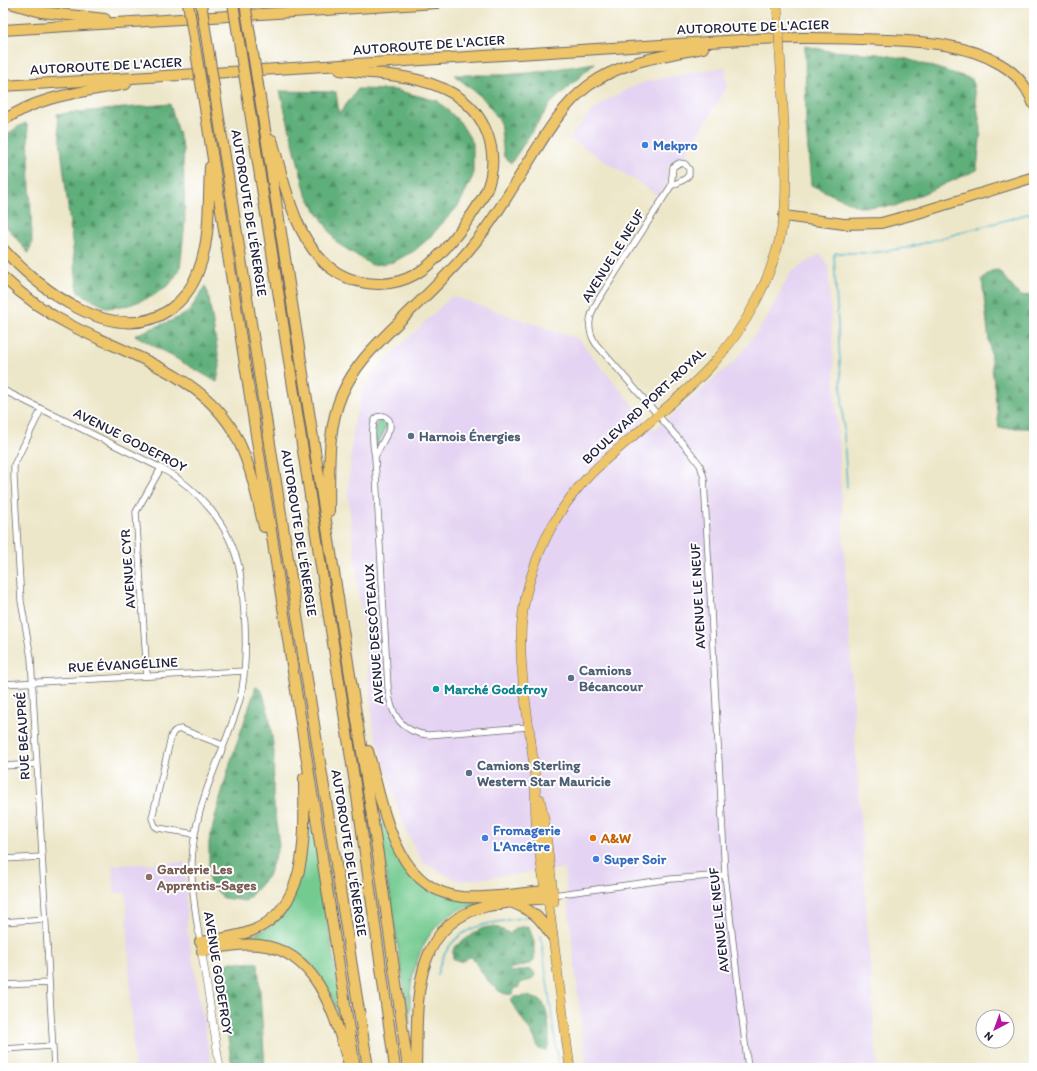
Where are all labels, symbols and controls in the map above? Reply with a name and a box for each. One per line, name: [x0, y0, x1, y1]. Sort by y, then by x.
street label: AUTOROUTE DE L'ACIER: [677, 16, 829, 38]
street label: AUTOROUTE DE L'ACIER: [352, 31, 506, 59]
street label: AUTOROUTE DE L'ACIER: [30, 54, 182, 78]
street label: AUTOROUTE DE L'ÉNERGIE: [227, 128, 271, 298]
place label: Mekpro: [653, 137, 698, 154]
marker: Mekpro: [640, 140, 650, 150]
street label: AVENUE LE NEUF: [578, 206, 649, 305]
street label: BOULEVARD PORT-ROYAL: [579, 344, 709, 468]
street label: AVENUE GODEFROY: [71, 404, 189, 476]
place label: Harnois Énergies: [419, 428, 520, 445]
marker: Harnois Énergies: [406, 431, 416, 441]
street label: AUTOROUTE DE L'ÉNERGIE: [277, 448, 321, 618]
street label: AVENUE CYR: [117, 528, 139, 609]
street label: AVENUE LE NEUF: [687, 542, 709, 649]
street label: AVENUE DESCÔTEAUX: [361, 563, 387, 705]
street label: RUE ÉVANGÉLINE: [68, 654, 179, 676]
place label: Camions Bécancour: [579, 662, 644, 695]
marker: Camions Bécancour: [566, 673, 576, 683]
place label: Marché Godefroy: [444, 681, 548, 698]
marker: Marché Godefroy: [431, 684, 441, 694]
street label: RUE BEAUPRÉ: [12, 691, 34, 780]
place label: Camions Sterling Western Star Mauricie: [477, 757, 611, 790]
street label: AUTOROUTE DE L'ÉNERGIE: [327, 768, 371, 938]
marker: Camions Sterling Western Star Mauricie: [464, 768, 474, 778]
place label: Fromagerie L'Ancêtre: [493, 822, 561, 855]
place label: A&W: [600, 830, 631, 847]
marker: Fromagerie L'Ancêtre: [480, 833, 490, 843]
marker: A&W: [588, 833, 598, 843]
place label: Super Soir: [604, 851, 667, 868]
marker: Super Soir: [591, 854, 601, 864]
place label: Garderie Les Apprentis-Sages: [156, 861, 256, 894]
street label: AVENUE LE NEUF: [705, 866, 733, 974]
marker: Garderie Les Apprentis-Sages: [144, 872, 154, 882]
street label: AVENUE GODEFROY: [200, 910, 236, 1036]
north arrow: [975, 1009, 1015, 1049]
text: N: [982, 1029, 996, 1044]

